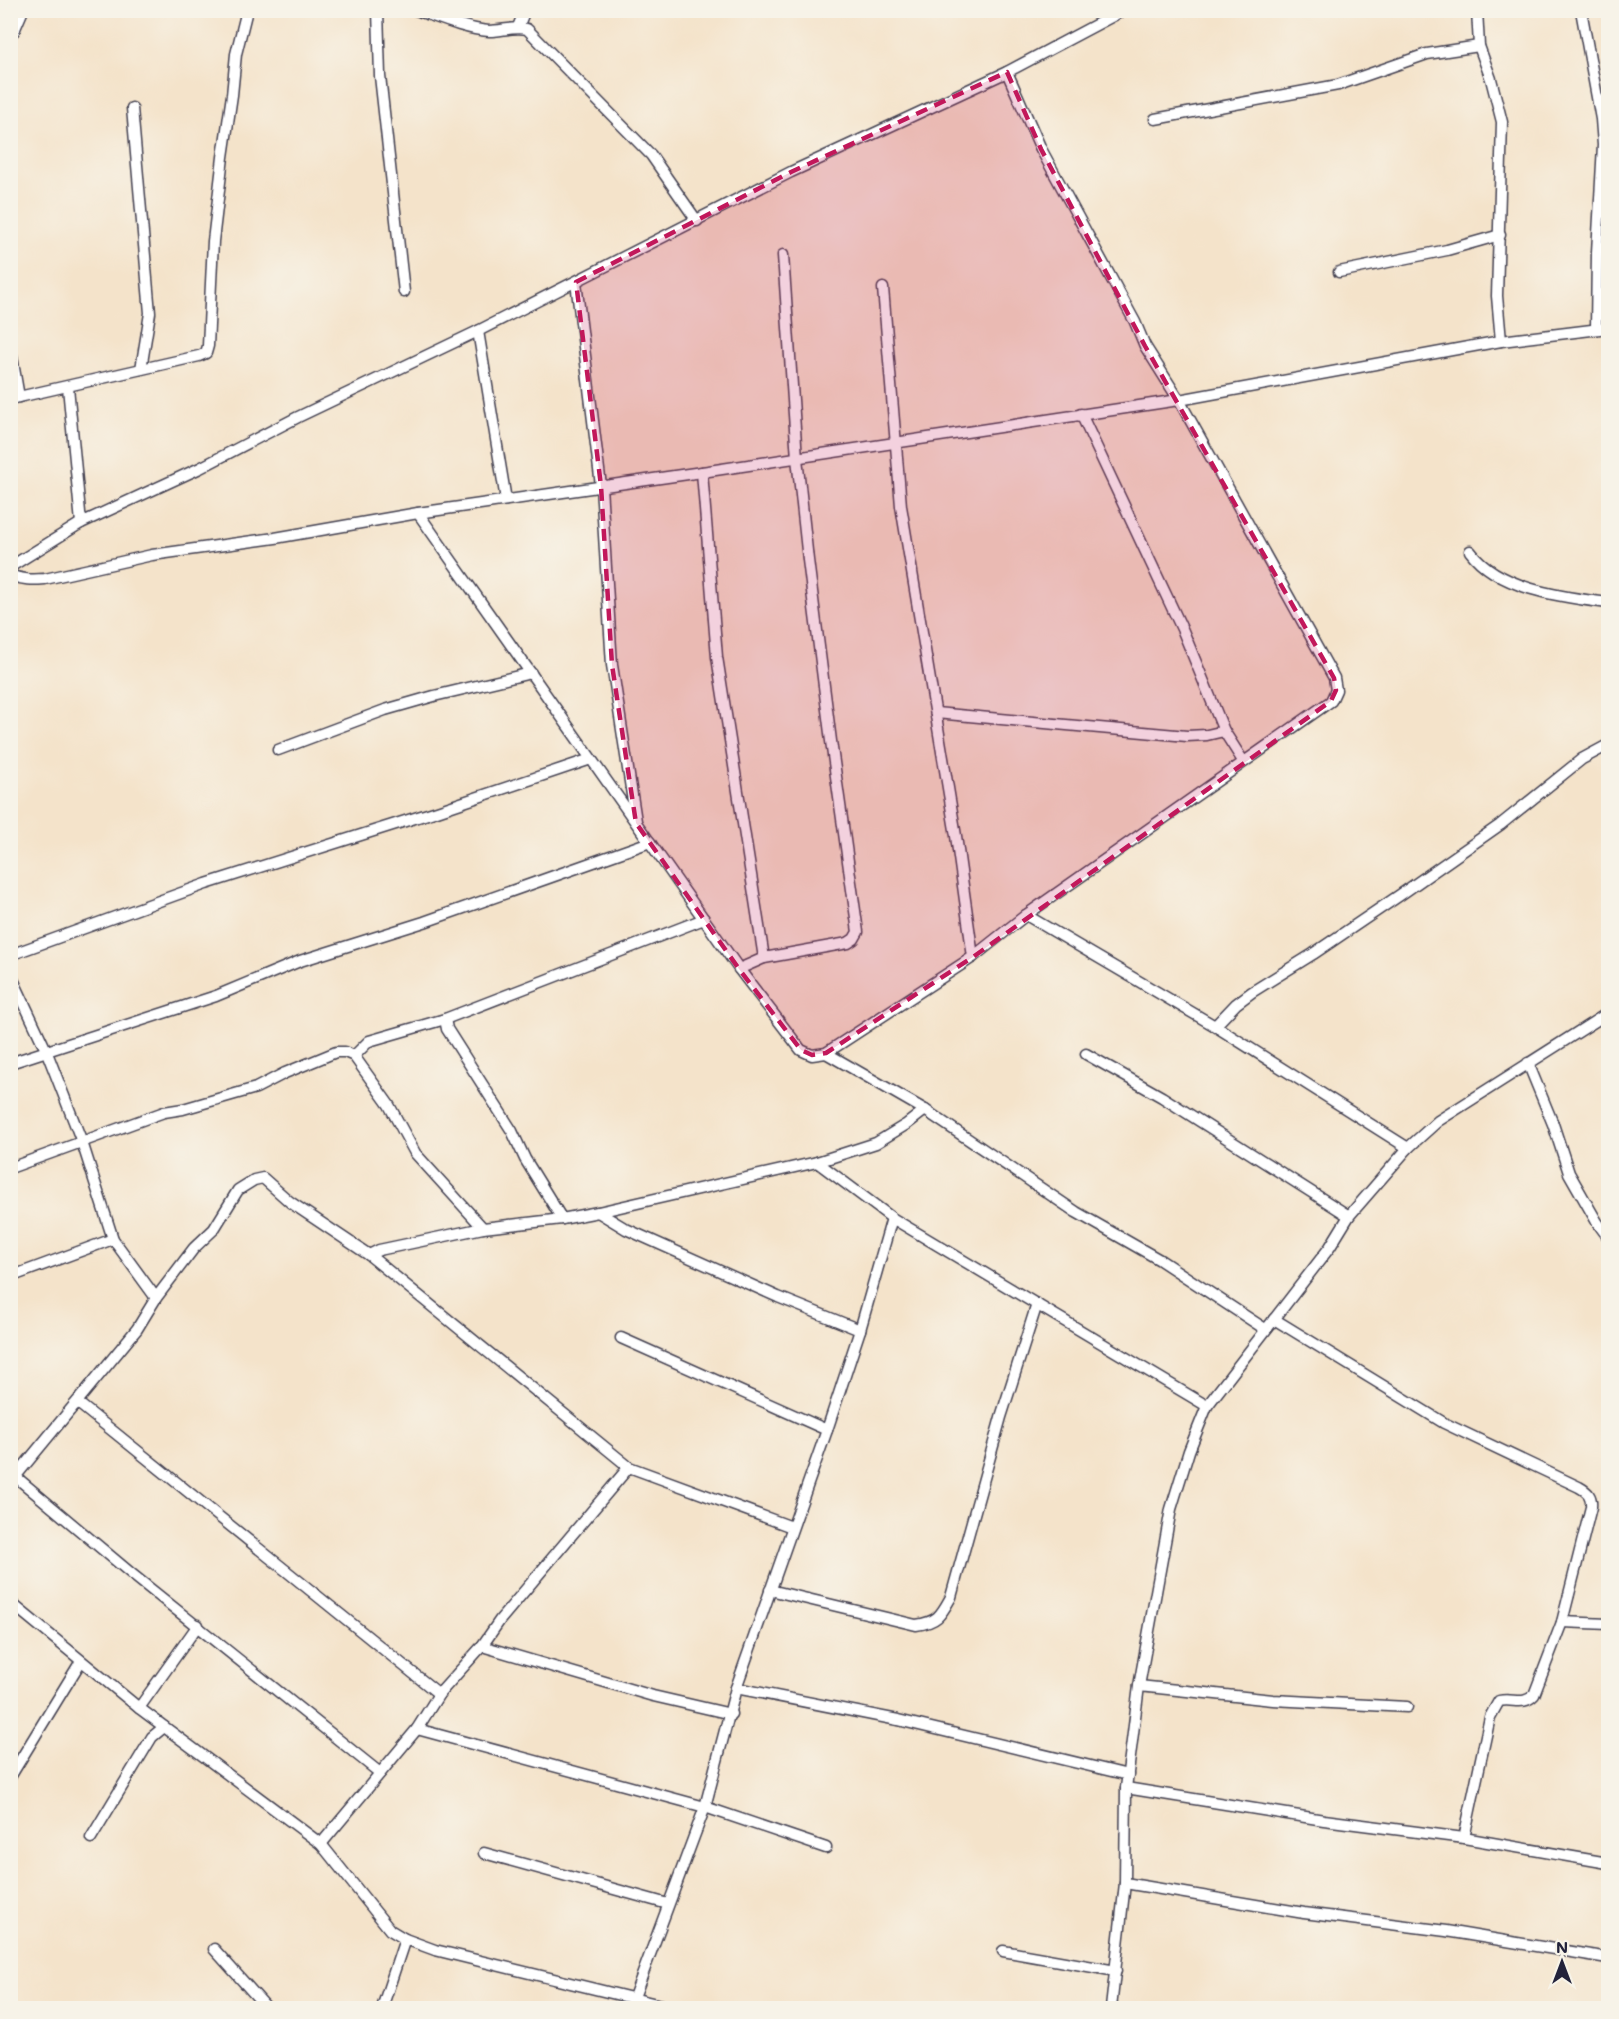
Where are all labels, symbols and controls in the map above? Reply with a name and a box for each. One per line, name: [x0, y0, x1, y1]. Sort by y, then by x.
north arrow: [1532, 1932, 1592, 1992]
text: N: [1556, 1936, 1568, 1957]

